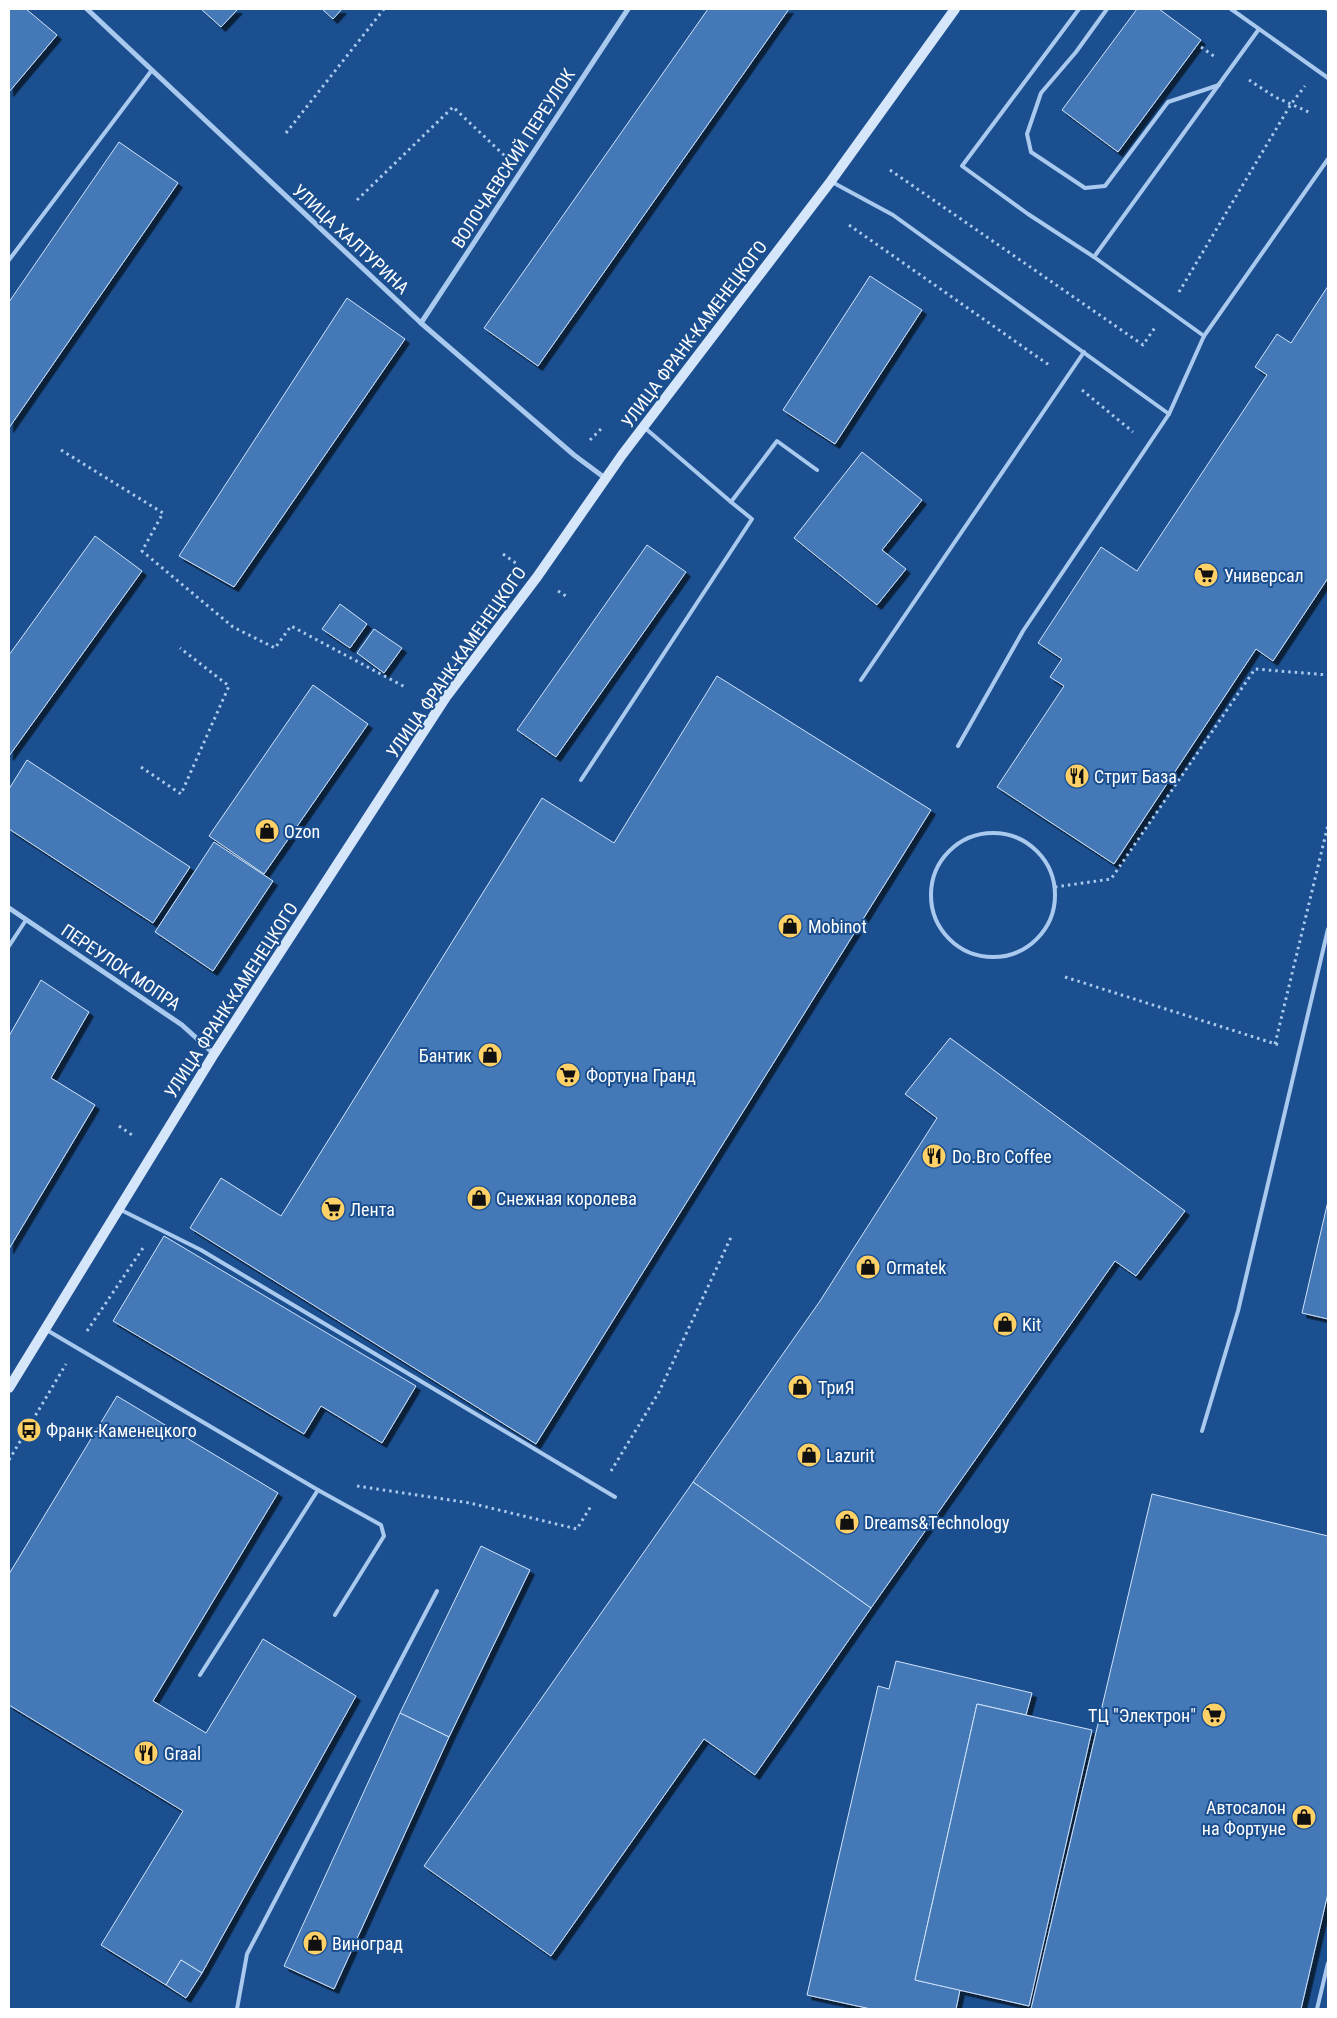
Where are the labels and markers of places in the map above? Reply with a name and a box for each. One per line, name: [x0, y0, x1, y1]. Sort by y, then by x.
supermarket icon: Универсал: [1193, 562, 1219, 588]
place label: Универсал: [1224, 565, 1304, 586]
restaurant icon: Стрит База: [1064, 763, 1090, 789]
place label: Стрит База: [1094, 766, 1177, 787]
shop icon: Ozon: [254, 818, 280, 844]
place label: Ozon: [284, 821, 320, 842]
shop icon: Mobinot: [777, 913, 803, 939]
place label: Mobinot: [808, 916, 867, 937]
shop icon: Бантик: [477, 1042, 503, 1068]
place label: Бантик: [419, 1045, 472, 1066]
supermarket icon: Фортуна Гранд: [555, 1062, 581, 1088]
place label: Фортуна Гранд: [586, 1065, 696, 1086]
restaurant icon: Do.Bro Coffee: [921, 1143, 947, 1169]
place label: Do.Bro Coffee: [952, 1146, 1052, 1167]
shop icon: Снежная королева: [466, 1185, 492, 1211]
place label: Снежная королева: [496, 1188, 637, 1209]
supermarket icon: Лента: [320, 1196, 346, 1222]
place label: Лента: [350, 1199, 395, 1220]
shop icon: Ormatek: [855, 1254, 881, 1280]
place label: Ormatek: [886, 1257, 946, 1278]
shop icon: Kit: [992, 1311, 1018, 1337]
place label: Kit: [1022, 1314, 1041, 1335]
shop icon: ТриЯ: [787, 1374, 813, 1400]
place label: ТриЯ: [818, 1377, 855, 1398]
bus stop icon: Франк-Каменецкого: [16, 1417, 42, 1443]
place label: Франк-Каменецкого: [46, 1420, 197, 1441]
shop icon: Lazurit: [796, 1442, 822, 1468]
place label: Lazurit: [826, 1445, 875, 1466]
shop icon: Dreams&Technology: [834, 1509, 860, 1535]
place label: Dreams&Technology: [864, 1512, 1010, 1533]
supermarket icon: ТЦ "Электрон": [1201, 1702, 1227, 1728]
place label: ТЦ "Электрон": [1088, 1705, 1196, 1726]
restaurant icon: Graal: [133, 1740, 159, 1766]
place label: Graal: [164, 1743, 201, 1764]
place label: Автосалон на Фортуне: [1202, 1797, 1286, 1839]
shop icon: Автосалон на Фортуне: [1291, 1804, 1317, 1830]
shop icon: Виноград: [302, 1930, 328, 1956]
place label: Виноград: [332, 1933, 403, 1954]

